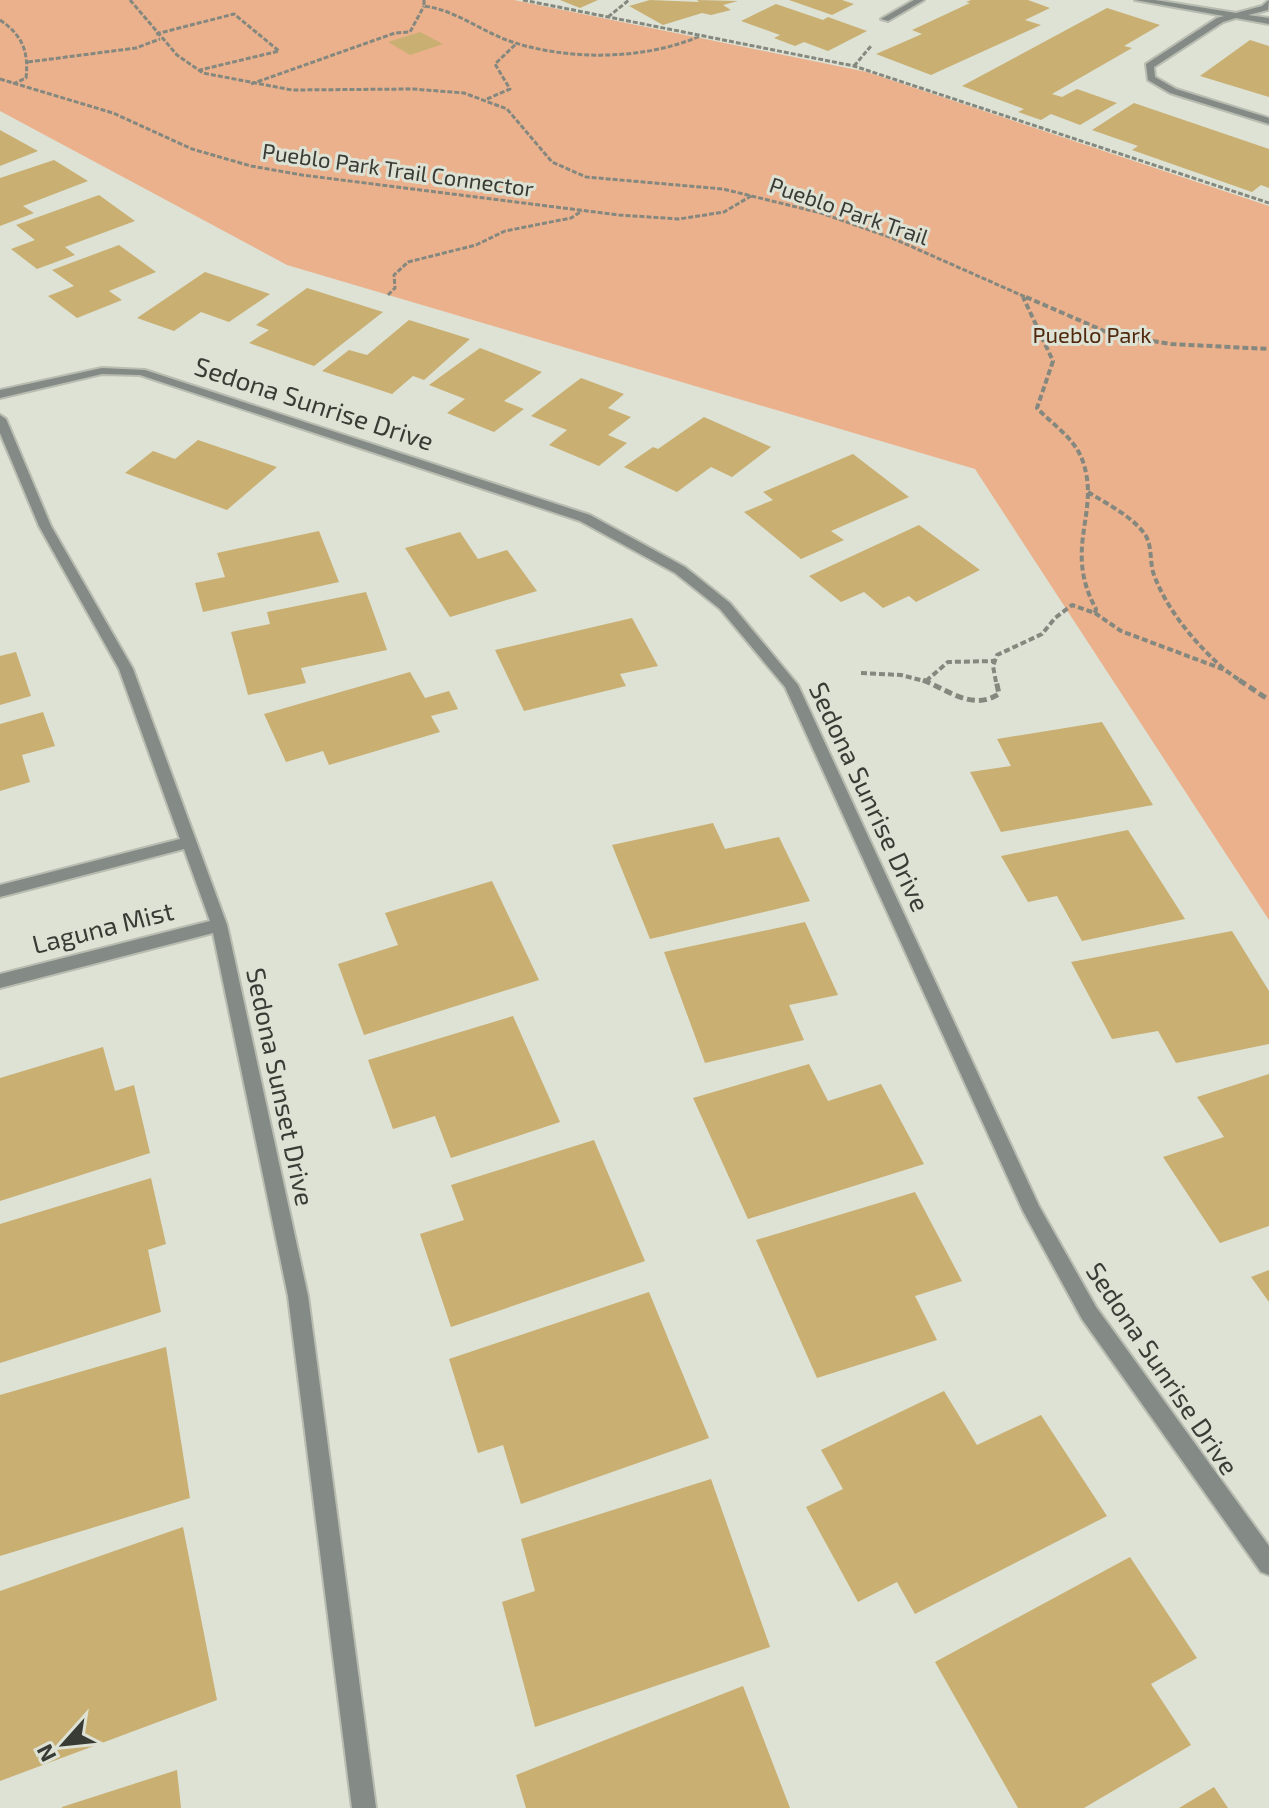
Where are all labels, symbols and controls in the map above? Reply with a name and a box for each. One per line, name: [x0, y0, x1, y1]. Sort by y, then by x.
street label: Pueblo Park Trail Connector: [261, 137, 536, 201]
street label: Pueblo Park Trail: [766, 171, 933, 250]
park label: Pueblo Park: [1033, 321, 1151, 347]
street label: Sedona Sunrise Drive: [191, 349, 438, 456]
street label: Sedona Sunrise Drive: [804, 677, 937, 916]
street label: Laguna Mist: [29, 894, 177, 959]
street label: Sedona Sunset Drive: [241, 965, 322, 1209]
street label: Sedona Sunrise Drive: [1081, 1256, 1246, 1480]
north arrow: [24, 1704, 104, 1784]
text: N: [30, 1741, 60, 1767]

